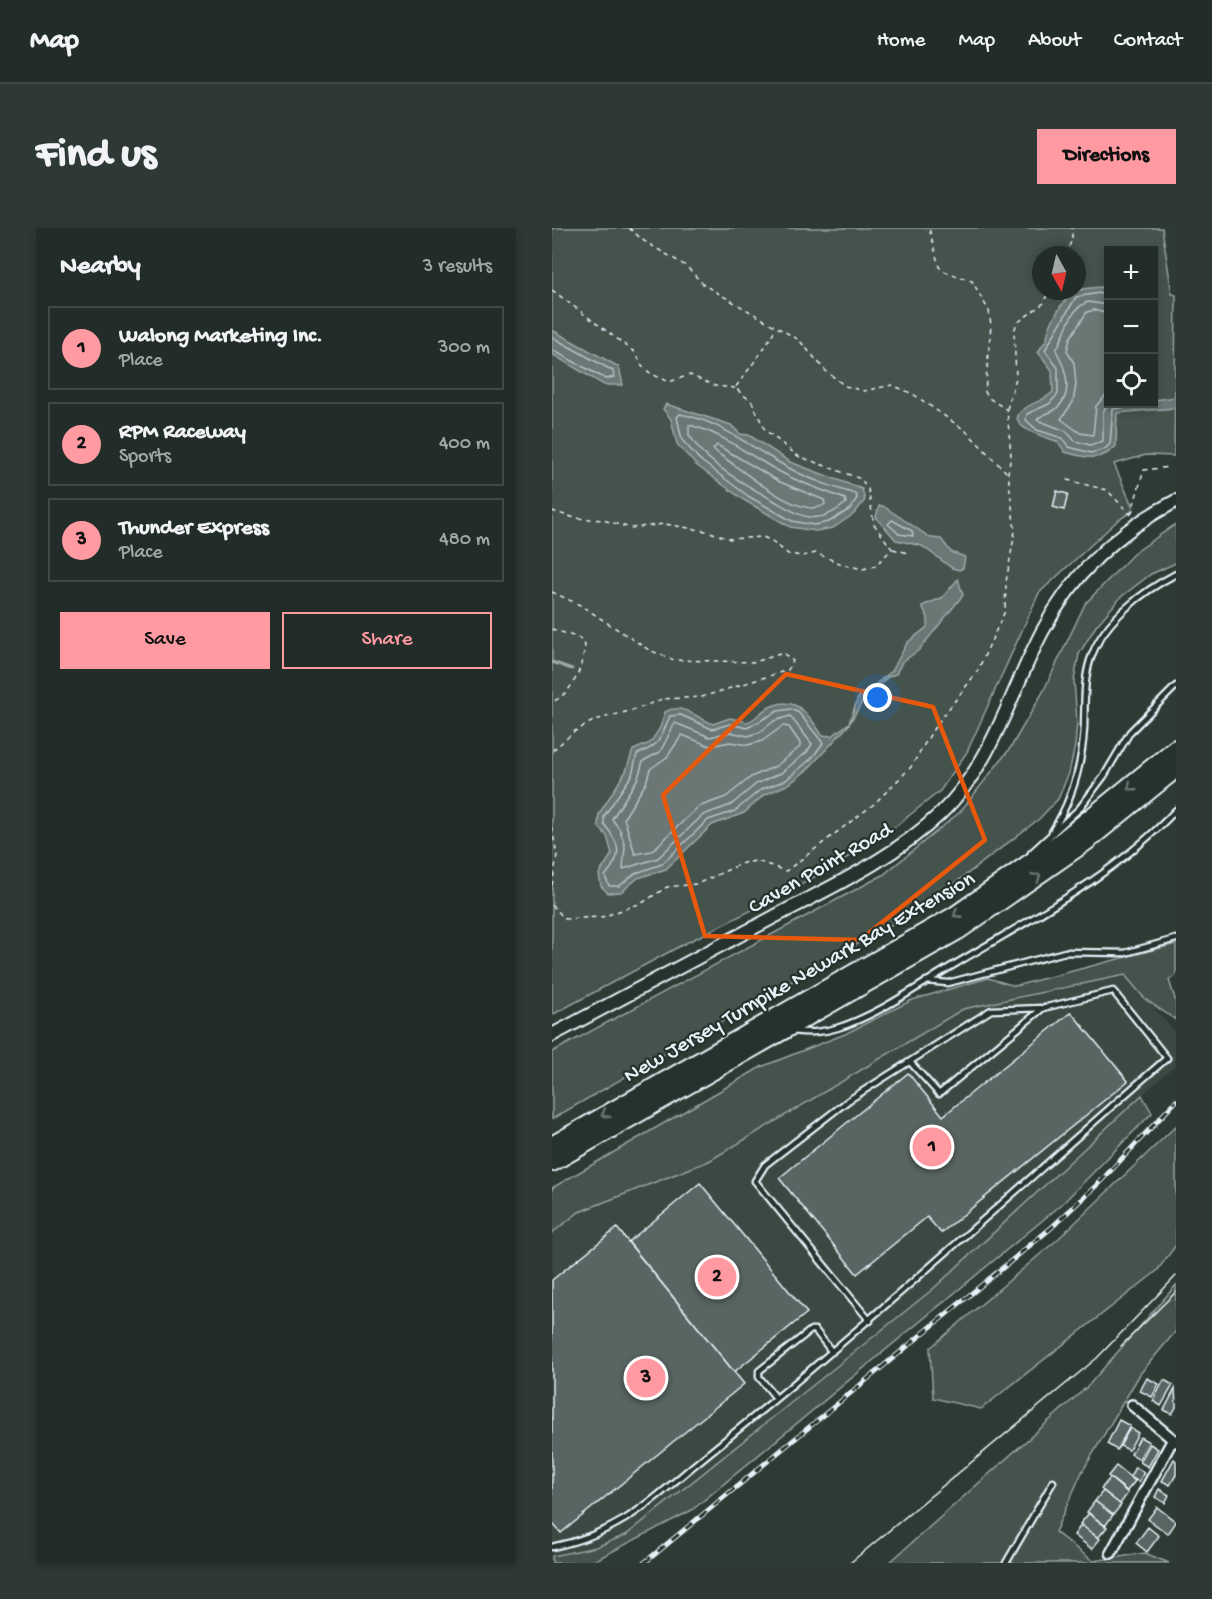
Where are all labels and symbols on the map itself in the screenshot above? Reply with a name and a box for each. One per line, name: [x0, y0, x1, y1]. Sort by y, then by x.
north arrow: [1032, 246, 1086, 300]
your location: [863, 683, 892, 712]
one-way arrow: [1127, 780, 1138, 791]
street label: Caven Point Road: [744, 817, 899, 921]
street label: New Jersey Turnpike Newark Bay Extension: [620, 867, 981, 1090]
one-way arrow: [1030, 873, 1041, 884]
one-way arrow: [952, 907, 963, 918]
one-way arrow: [600, 1107, 611, 1118]
pin: 1: [912, 1124, 952, 1170]
pin: 2: [698, 1254, 736, 1300]
pin: 3: [626, 1356, 665, 1400]

